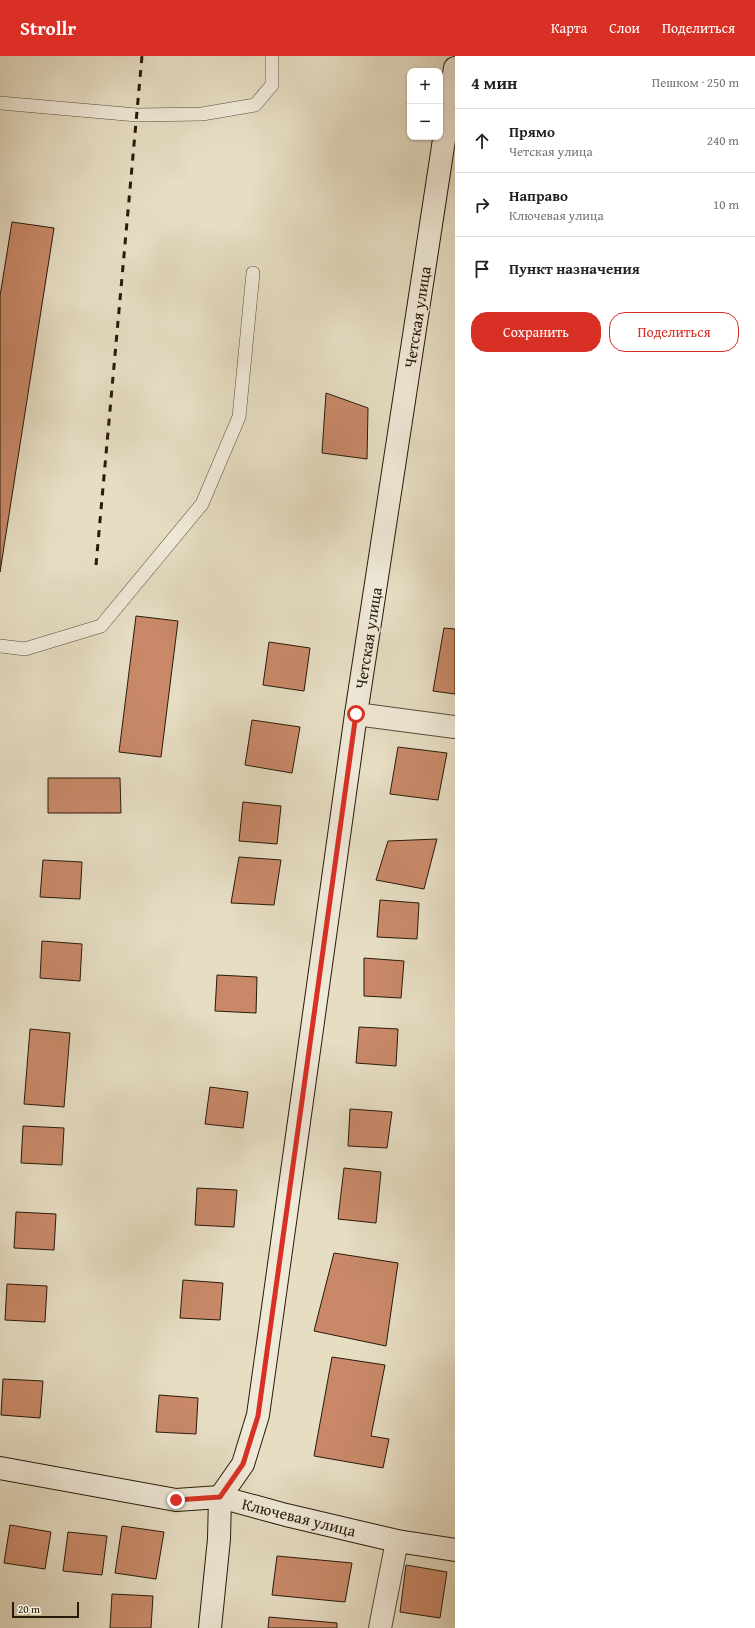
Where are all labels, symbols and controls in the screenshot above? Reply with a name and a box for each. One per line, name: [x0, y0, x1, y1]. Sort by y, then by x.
text: Strollr: [20, 14, 76, 42]
text: Карта: [551, 18, 587, 38]
text: Слои: [609, 18, 640, 38]
text: Поделиться: [662, 18, 735, 38]
map controls: [407, 68, 443, 140]
button: +: [407, 68, 443, 104]
text: 4 мин: [471, 70, 517, 95]
text: Пешком · 250 m: [652, 73, 739, 92]
button: −: [407, 104, 443, 140]
text: Прямо: [509, 121, 555, 142]
icon: ahead: [471, 130, 493, 152]
text: 240 m: [707, 131, 739, 150]
text: Четская улица: [509, 142, 593, 161]
text: Направо: [509, 185, 568, 206]
icon: right: [471, 194, 493, 216]
text: 10 m: [713, 195, 739, 214]
text: Ключевая улица: [509, 206, 604, 225]
icon: arrive: [471, 258, 493, 280]
text: Пункт назначения: [509, 258, 640, 279]
street label: Четская улица: [397, 264, 437, 370]
button: Сохранить: [471, 312, 601, 352]
button: Поделиться: [609, 312, 739, 352]
street label: Четская улица: [348, 585, 388, 691]
route start: [347, 705, 365, 723]
route end: [167, 1491, 185, 1509]
street label: Ключевая улица: [240, 1491, 359, 1543]
scale bar: [12, 1600, 79, 1619]
text: 20 m: [18, 1601, 40, 1617]

